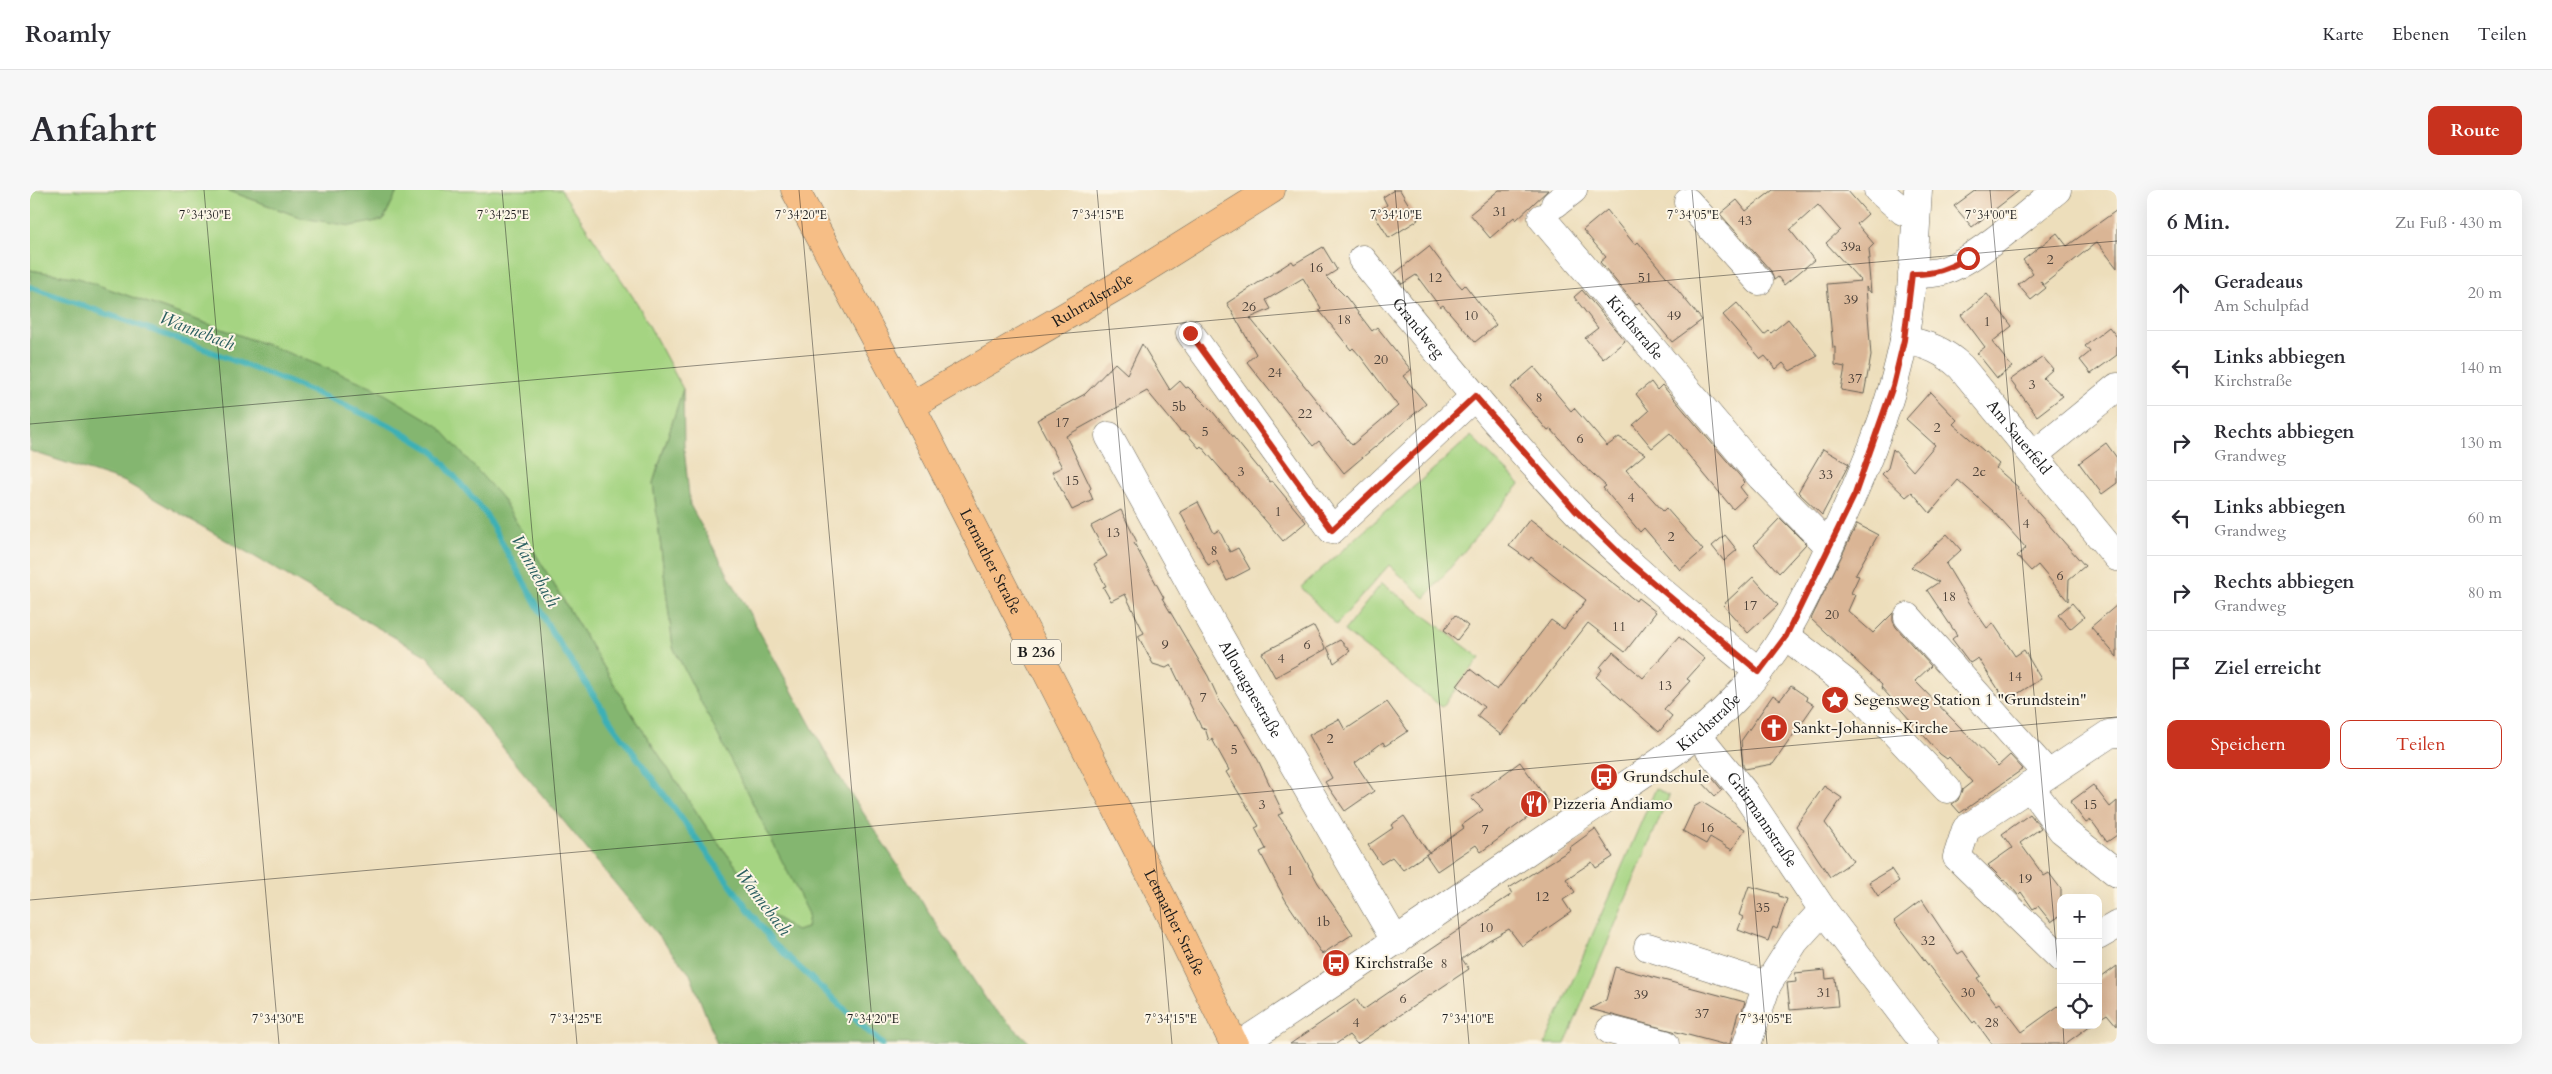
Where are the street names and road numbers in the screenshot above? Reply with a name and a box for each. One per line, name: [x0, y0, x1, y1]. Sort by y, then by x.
street label: Ruhrtalstraße: [1048, 268, 1137, 333]
street label: Kirchstraße: [1601, 291, 1669, 365]
street label: Grandweg: [1387, 293, 1449, 363]
street label: Am Sauerfeld: [1981, 395, 2056, 480]
street label: Letmather Straße: [954, 505, 1027, 619]
street label: Allouagnestraße: [1213, 636, 1287, 742]
road number: B 236: [1011, 640, 1061, 664]
street label: Kirchstraße: [1673, 689, 1746, 757]
street label: Grürmannstraße: [1721, 767, 1803, 872]
street label: Letmather Straße: [1138, 866, 1210, 979]

